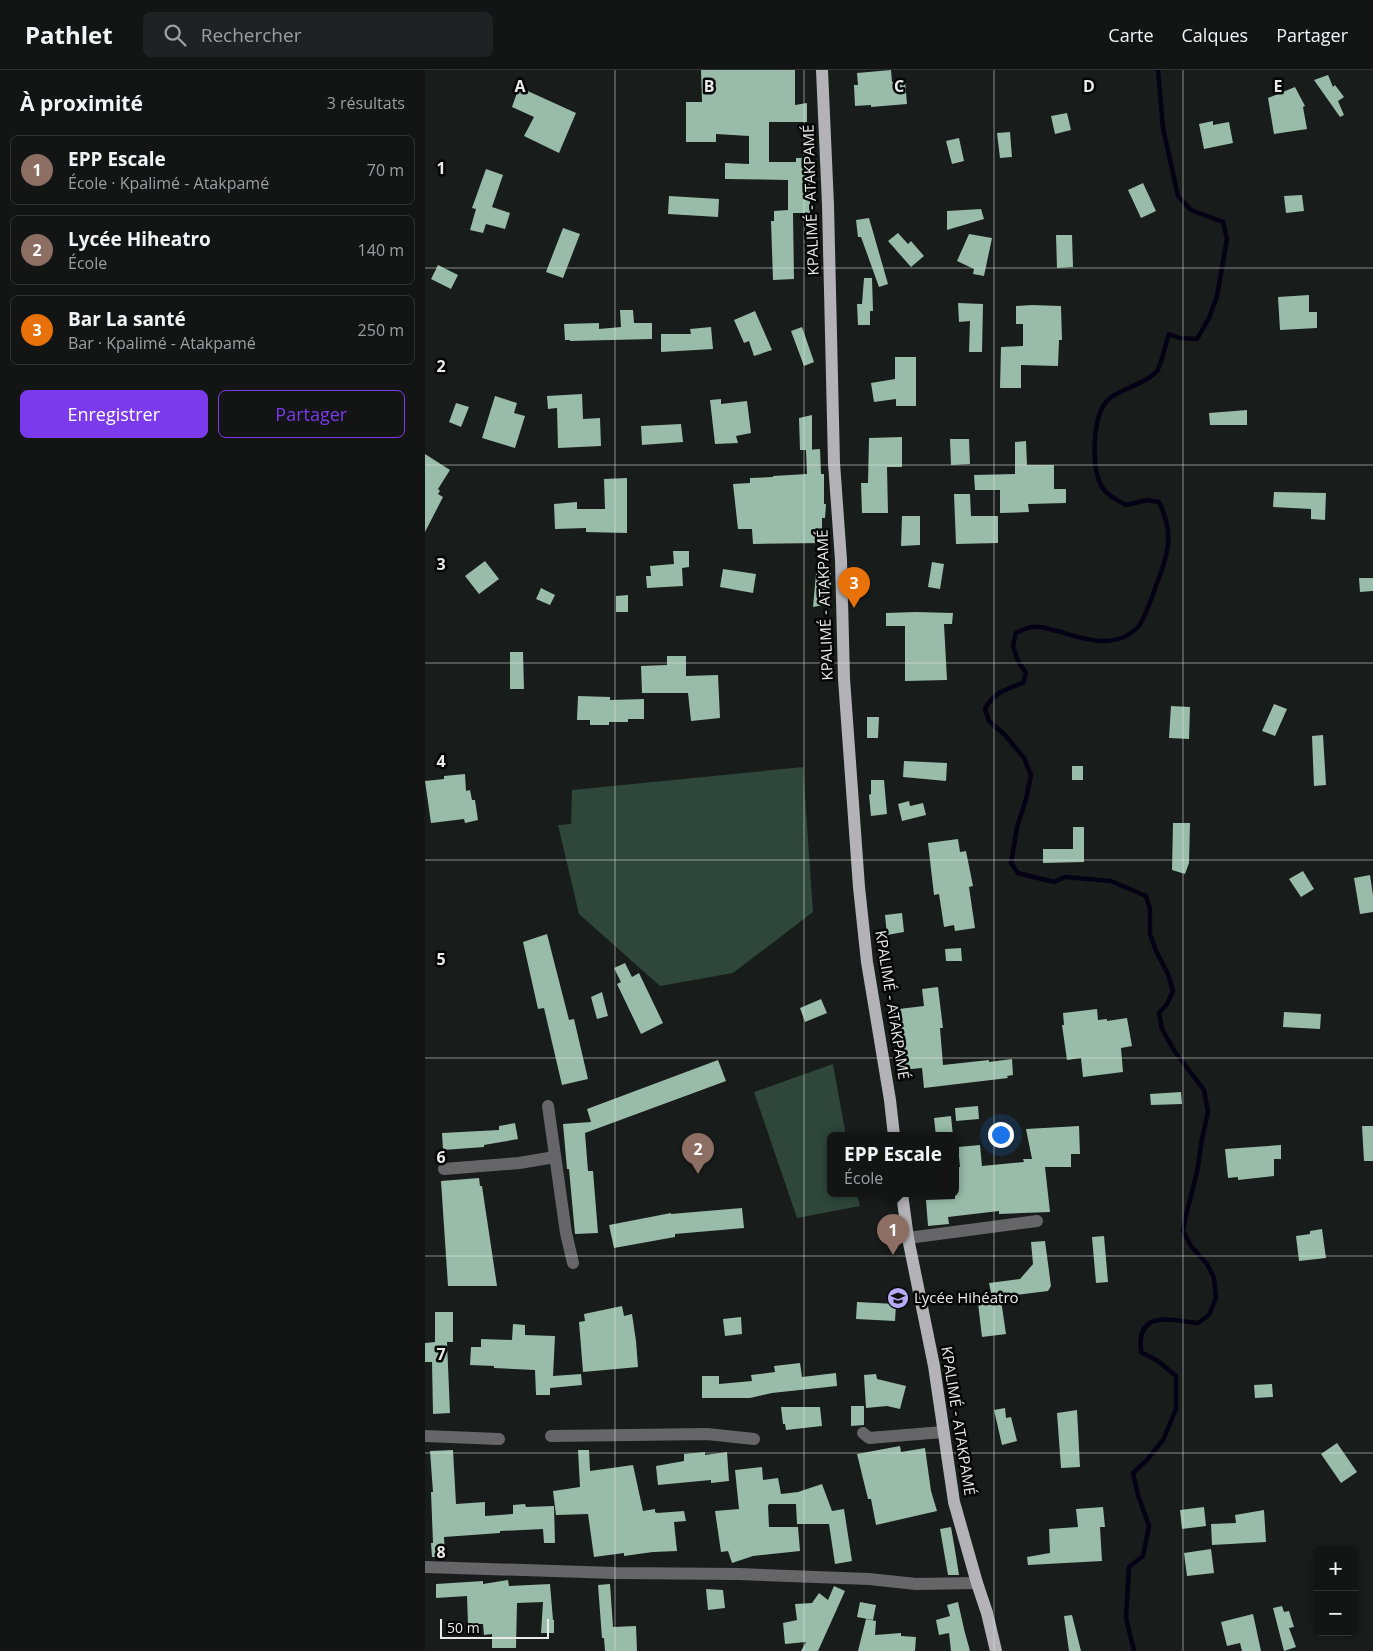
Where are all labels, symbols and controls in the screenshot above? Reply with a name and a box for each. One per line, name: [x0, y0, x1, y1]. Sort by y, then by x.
search box: [143, 12, 493, 57]
text: Pathlet: [25, 18, 113, 51]
icon: search: [161, 21, 189, 49]
text: Rechercher: [201, 22, 301, 48]
text: Carte: [1108, 23, 1154, 47]
text: Calques: [1182, 23, 1248, 47]
text: Partager: [1276, 23, 1348, 47]
text: A: [514, 75, 526, 97]
text: B: [704, 75, 714, 97]
text: C: [894, 75, 904, 97]
text: D: [1083, 75, 1095, 97]
text: E: [1274, 75, 1283, 97]
text: À proximité: [20, 89, 143, 117]
text: 3 résultats: [327, 92, 405, 114]
street label: KPALIMÉ - ATAKPAMÉ: [797, 124, 823, 276]
text: EPP Escale: [68, 146, 166, 172]
text: 1: [436, 157, 446, 179]
text: 1: [32, 159, 42, 181]
text: 70 m: [367, 159, 404, 181]
text: École · Kpalimé - Atakpamé: [68, 172, 269, 194]
text: Lycée Hiheatro: [68, 226, 211, 252]
text: 2: [32, 239, 42, 261]
text: 140 m: [358, 239, 404, 261]
text: École: [68, 252, 107, 274]
text: Bar La santé: [68, 306, 186, 332]
text: 3: [32, 319, 42, 341]
text: 250 m: [358, 319, 404, 341]
text: Bar · Kpalimé - Atakpamé: [68, 332, 256, 354]
text: 2: [436, 355, 446, 377]
button: Enregistrer: [20, 390, 208, 438]
button: Partager: [218, 390, 405, 438]
street label: KPALIMÉ - ATAKPAMÉ: [811, 529, 837, 681]
text: 3: [436, 553, 446, 575]
pin: 3: [838, 567, 870, 608]
text: 4: [436, 750, 446, 772]
street label: KPALIMÉ - ATAKPAMÉ: [871, 929, 915, 1081]
text: 5: [436, 948, 446, 970]
your location: [988, 1122, 1014, 1148]
popup: [827, 1132, 959, 1197]
pin: 2: [682, 1133, 714, 1174]
text: EPP Escale: [844, 1141, 942, 1167]
text: 6: [436, 1146, 446, 1168]
text: École: [844, 1167, 883, 1189]
pin: 1: [877, 1214, 909, 1255]
school or university icon: Lycée Hihéatro: [886, 1286, 910, 1310]
place label: Lycée Hihéatro: [914, 1287, 1019, 1307]
text: 7: [436, 1343, 446, 1365]
street label: KPALIMÉ - ATAKPAMÉ: [937, 1345, 981, 1497]
text: 8: [436, 1541, 446, 1563]
map controls: [1313, 1546, 1358, 1636]
button: +: [1313, 1546, 1358, 1591]
button: −: [1313, 1591, 1358, 1636]
scale bar: [440, 1616, 549, 1639]
text: 50 m: [447, 1618, 480, 1637]

